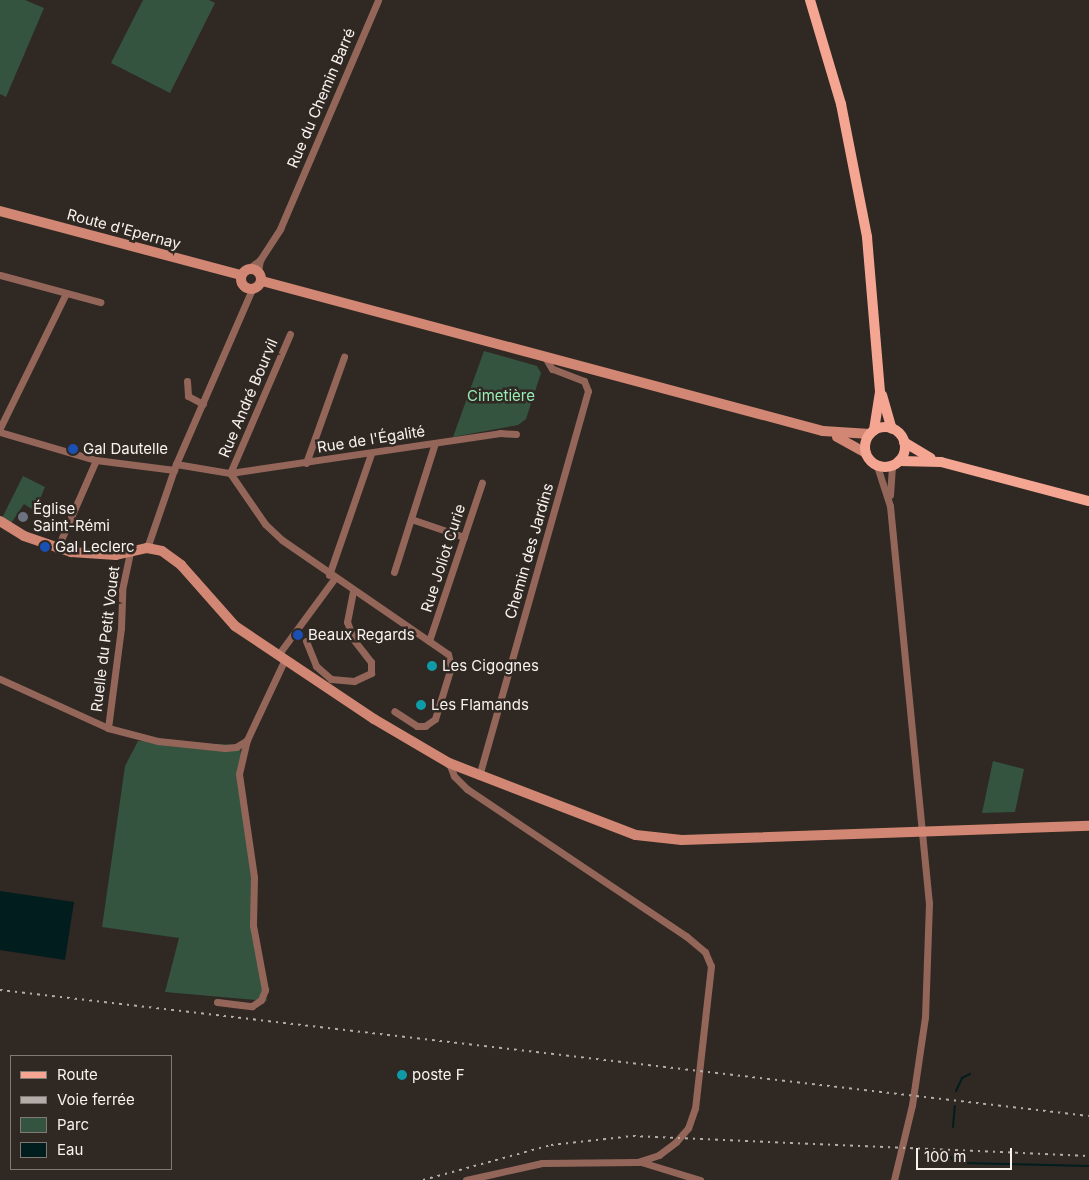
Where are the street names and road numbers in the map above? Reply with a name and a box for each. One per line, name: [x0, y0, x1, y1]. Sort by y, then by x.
street label: Rue du Chemin Barré: [283, 25, 359, 171]
street label: Route d'Epernay: [65, 205, 183, 253]
street label: Rue André Bourvil: [215, 336, 281, 460]
street label: Rue de l'Égalité: [316, 422, 426, 456]
street label: Chemin des Jardins: [501, 481, 557, 621]
street label: Rue Joliot Curie: [417, 502, 469, 614]
street label: Ruelle du Petit Vouet: [87, 565, 123, 713]

